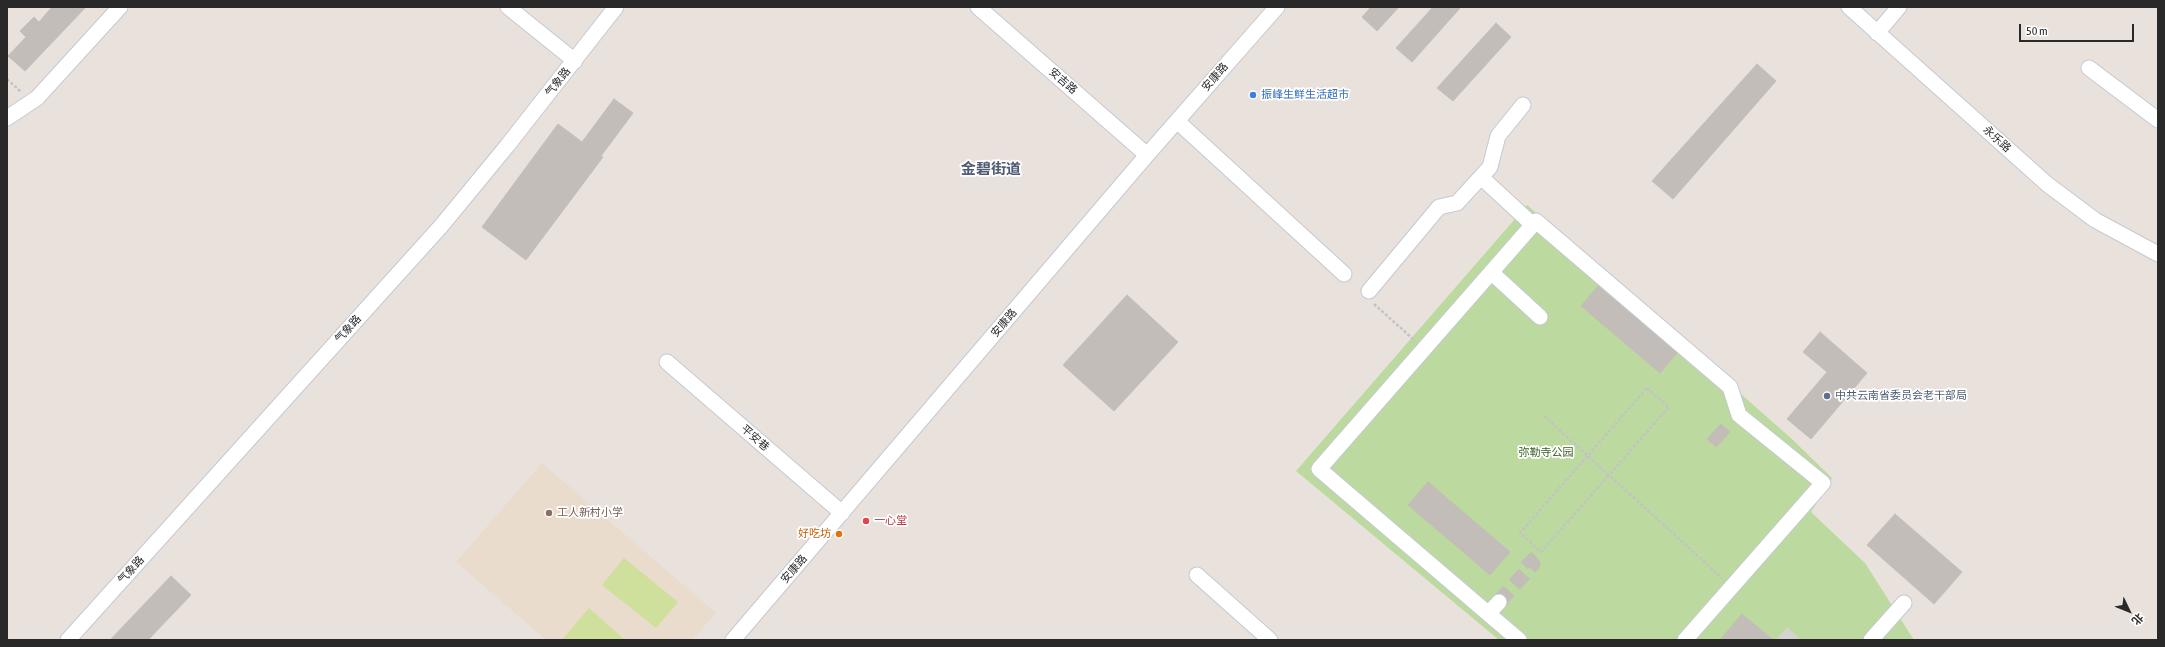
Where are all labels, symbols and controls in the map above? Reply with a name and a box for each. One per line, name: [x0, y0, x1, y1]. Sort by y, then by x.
scale bar: [2021, 16, 2136, 42]
text: 50 m: [2026, 24, 2048, 38]
street label: 安康路: [1199, 60, 1231, 94]
street label: 气象路: [543, 65, 573, 99]
street label: 安吉路: [1046, 65, 1080, 97]
place label: 振峰生鲜生活超市: [1261, 88, 1349, 102]
marker: 振峰生鲜生活超市: [1248, 90, 1258, 100]
street label: 永乐路: [1980, 123, 2014, 155]
district label: 金碧街道: [961, 160, 1021, 178]
street label: 安康路: [988, 306, 1020, 340]
street label: 气象路: [332, 312, 364, 346]
place label: 中共云南省委员会老干部局: [1835, 389, 1967, 403]
marker: 中共云南省委员会老干部局: [1822, 391, 1832, 401]
street label: 平安巷: [738, 422, 772, 454]
park label: 弥勒寺公园: [1519, 446, 1573, 460]
place label: 工人新村小学: [557, 506, 623, 520]
marker: 工人新村小学: [544, 508, 554, 518]
place label: 一心堂: [874, 514, 907, 528]
marker: 一心堂: [861, 516, 871, 526]
place label: 好吃坊: [798, 527, 831, 541]
marker: 好吃坊: [834, 529, 844, 539]
street label: 安康路: [778, 552, 810, 586]
street label: 气象路: [115, 553, 147, 587]
north arrow: [2109, 591, 2149, 631]
text: 北: [2130, 611, 2146, 627]

